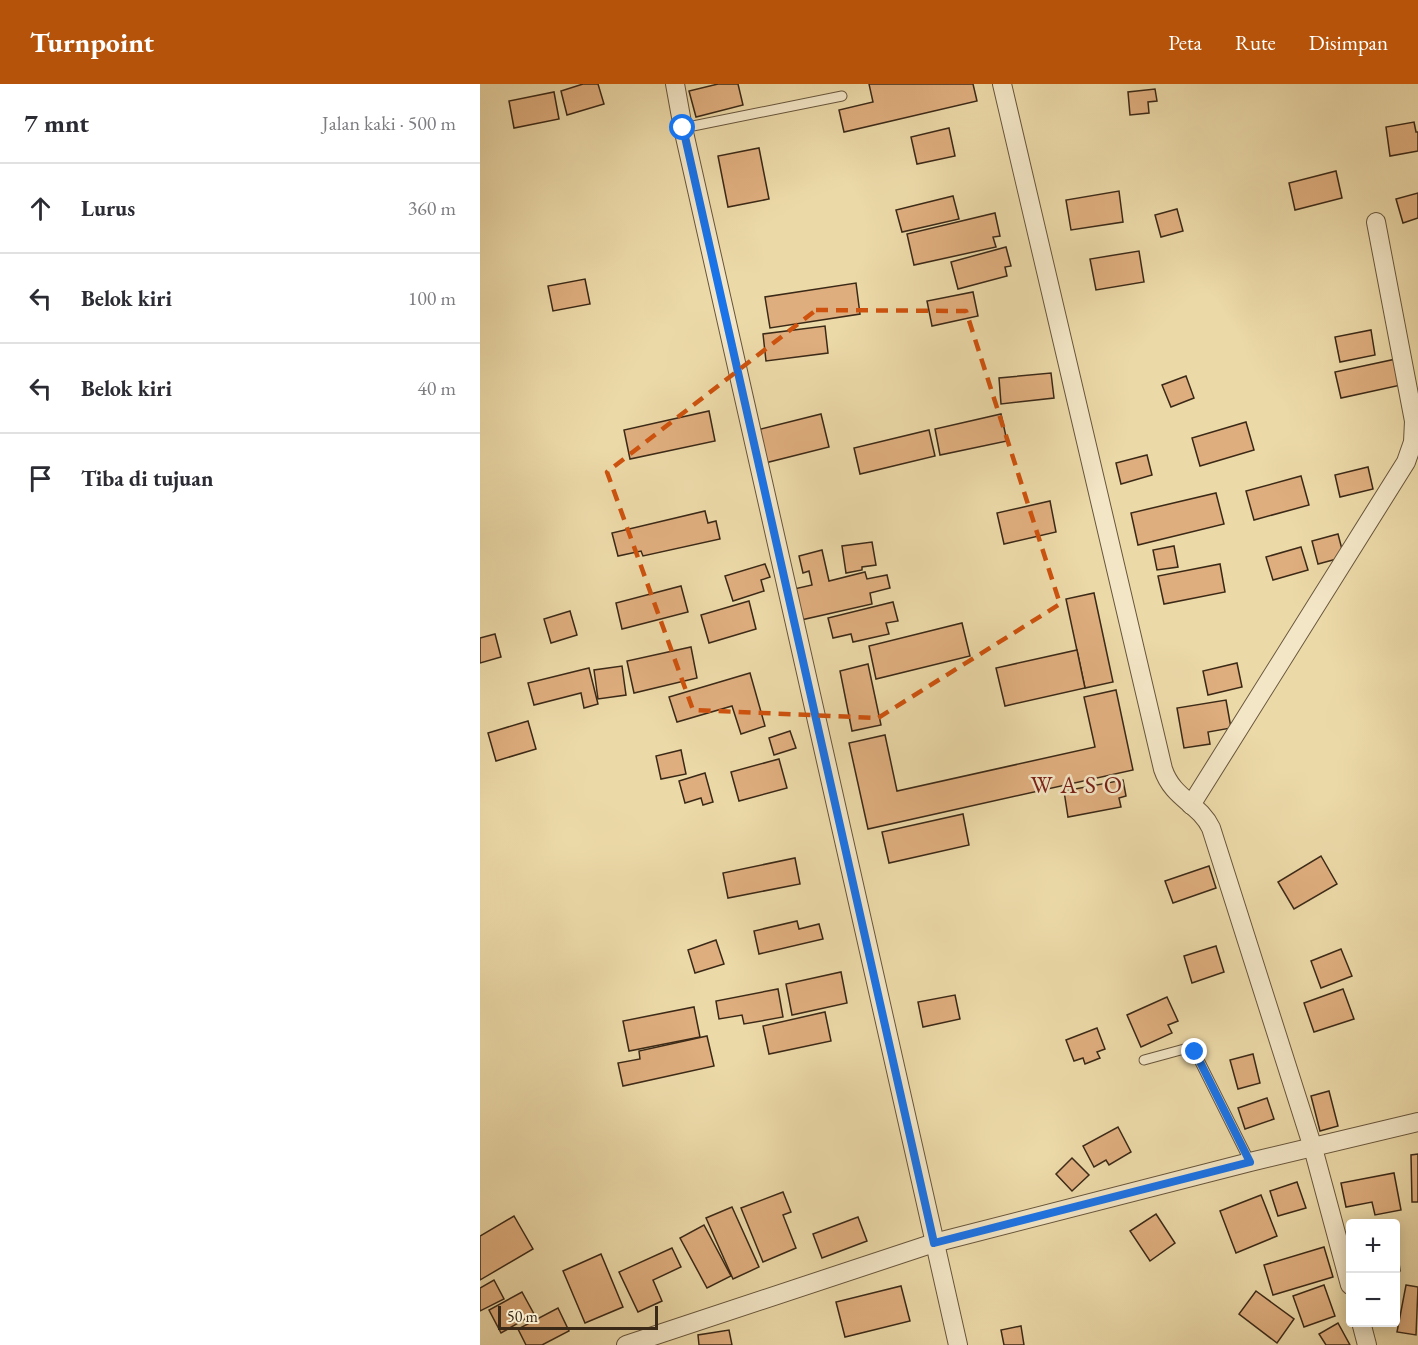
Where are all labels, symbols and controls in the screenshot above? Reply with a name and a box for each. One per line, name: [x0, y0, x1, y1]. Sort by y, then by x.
text: Turnpoint: [30, 24, 154, 60]
text: Peta: [1168, 29, 1202, 56]
text: Rute: [1235, 29, 1276, 56]
text: Disimpan: [1309, 29, 1388, 56]
text: 7 mnt: [24, 106, 89, 140]
text: Jalan kaki · 500 m: [322, 110, 456, 136]
route start: [669, 114, 695, 140]
icon: ahead: [24, 192, 57, 225]
text: Lurus: [81, 194, 135, 223]
text: 360 m: [408, 195, 456, 221]
icon: left: [24, 282, 57, 315]
text: Belok kiri: [81, 284, 172, 313]
text: 100 m: [408, 285, 456, 311]
icon: left: [24, 372, 57, 405]
text: Belok kiri: [81, 374, 172, 403]
text: 40 m: [417, 375, 456, 401]
icon: arrive: [24, 462, 57, 495]
text: Tiba di tujuan: [81, 464, 213, 493]
district label: W A S O: [1031, 769, 1123, 800]
route end: [1181, 1038, 1207, 1064]
map controls: [1346, 1219, 1400, 1327]
button: +: [1346, 1219, 1400, 1273]
button: −: [1346, 1273, 1400, 1327]
scale bar: [498, 1303, 658, 1330]
text: 50 m: [507, 1306, 538, 1327]

